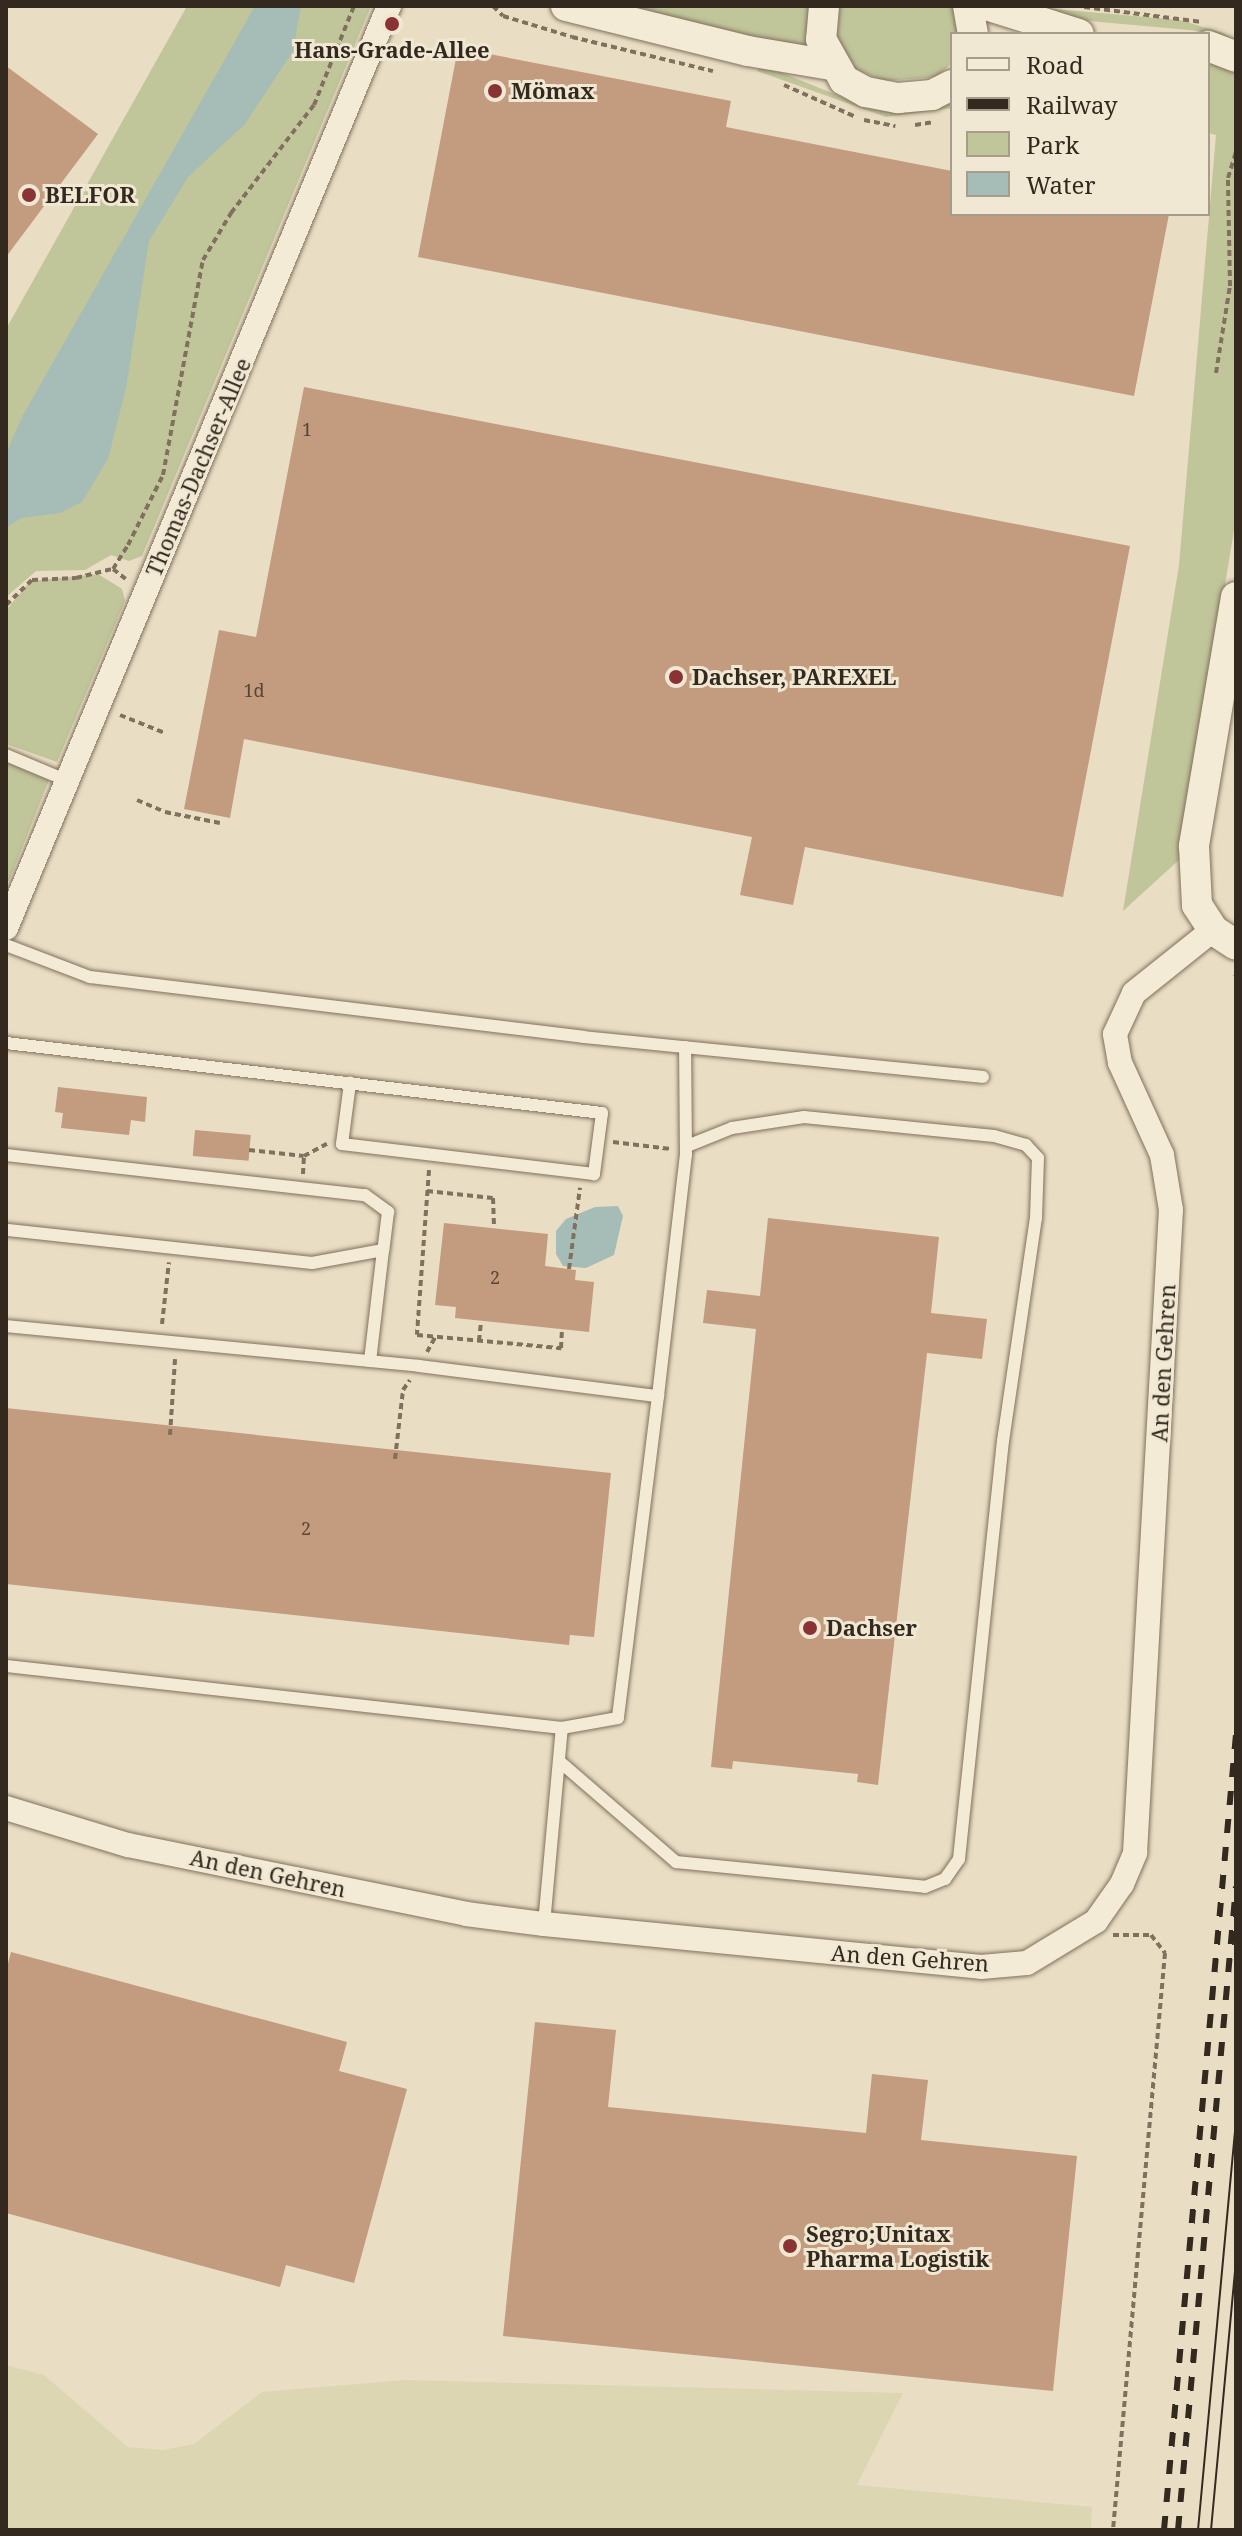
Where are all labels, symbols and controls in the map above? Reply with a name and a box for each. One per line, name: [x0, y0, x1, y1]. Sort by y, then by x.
marker: Hans-Grade-Allee: [383, 15, 401, 33]
legend: [950, 32, 1210, 216]
place label: Hans-Grade-Allee: [294, 37, 490, 63]
text: Road: [1026, 48, 1084, 81]
place label: Mömax: [511, 78, 595, 104]
marker: Mömax: [486, 82, 504, 100]
text: Railway: [1026, 88, 1118, 121]
text: Park: [1026, 128, 1079, 161]
text: Water: [1026, 168, 1096, 201]
place label: BELFOR: [45, 182, 135, 208]
marker: BELFOR: [20, 186, 38, 204]
street label: Thomas-Dachser-Allee: [140, 354, 256, 580]
house number: 1: [302, 418, 312, 440]
place label: Dachser, PAREXEL: [692, 664, 896, 690]
marker: Dachser, PAREXEL: [667, 668, 685, 686]
house number: 1d: [243, 679, 265, 701]
house number: 2: [490, 1266, 500, 1288]
street label: An den Gehren: [1146, 1283, 1180, 1443]
house number: 2: [301, 1517, 311, 1539]
place label: Dachser: [826, 1615, 917, 1641]
marker: Dachser: [801, 1619, 819, 1637]
street label: An den Gehren: [188, 1844, 348, 1902]
street label: An den Gehren: [830, 1939, 990, 1977]
place label: Segro;Unitax Pharma Logistik: [806, 2220, 989, 2272]
marker: Segro;Unitax Pharma Logistik: [781, 2237, 799, 2255]

